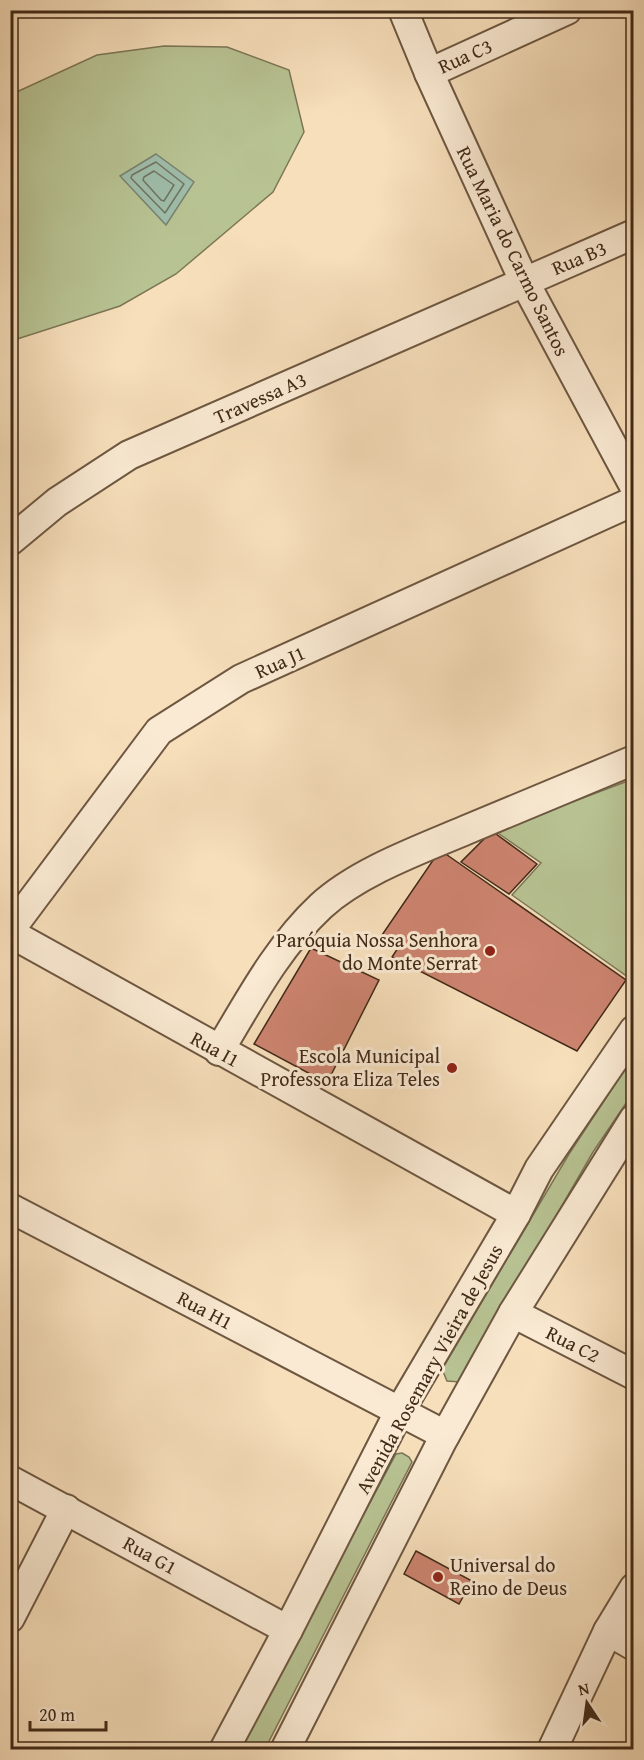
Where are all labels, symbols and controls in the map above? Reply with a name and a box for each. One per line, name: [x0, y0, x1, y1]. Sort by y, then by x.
street label: Rua C3: [433, 31, 497, 80]
street label: Rua Maria do Carmo Santos: [450, 141, 577, 361]
street label: Rua B3: [547, 233, 611, 282]
street label: Travessa A3: [209, 364, 311, 431]
street label: Rua J1: [250, 638, 310, 685]
place label: Paróquia Nossa Senhora do Monte Serrat: [276, 925, 479, 977]
marker: Paróquia Nossa Senhora do Monte Serrat: [483, 944, 497, 958]
street label: Rua I1: [185, 1023, 245, 1074]
place label: Escola Municipal Professora Eliza Teles: [261, 1041, 440, 1093]
marker: Escola Municipal Professora Eliza Teles: [445, 1061, 459, 1075]
street label: Avenida Rosemary Vieira de Jesus: [348, 1239, 509, 1499]
street label: Rua H1: [172, 1283, 238, 1336]
street label: Rua C2: [541, 1318, 605, 1369]
street label: Rua G1: [118, 1528, 182, 1581]
place label: Universal do Reino de Deus: [450, 1550, 567, 1602]
marker: Universal do Reino de Deus: [431, 1570, 445, 1584]
north arrow: [557, 1673, 617, 1733]
text: N: [576, 1675, 592, 1701]
scale bar: [30, 1694, 106, 1732]
text: 20 m: [39, 1701, 75, 1728]

